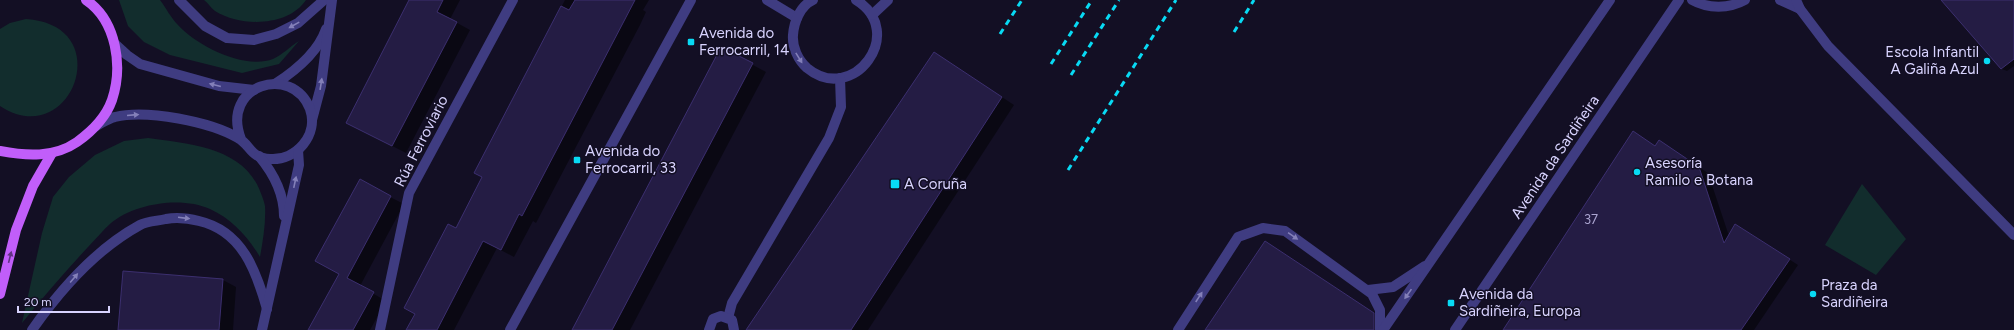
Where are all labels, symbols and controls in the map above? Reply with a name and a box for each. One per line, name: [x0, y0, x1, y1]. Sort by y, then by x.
one-way arrow: [288, 21, 300, 28]
place label: Avenida do Ferrocarril, 14: [699, 24, 789, 59]
marker: Avenida do Ferrocarril, 14: [686, 37, 696, 47]
place label: Escola Infantil A Galiña Azul: [1885, 43, 1979, 78]
one-way arrow: [796, 52, 803, 64]
marker: Escola Infantil A Galiña Azul: [1982, 56, 1992, 66]
one-way arrow: [318, 78, 324, 90]
one-way arrow: [209, 82, 221, 88]
street label: Rúa Ferroviario: [390, 92, 452, 190]
street label: Avenida da Sardiñeira: [1507, 92, 1603, 222]
one-way arrow: [127, 111, 139, 118]
place label: Avenida do Ferrocarril, 33: [585, 142, 676, 177]
place label: Asesoría Ramilo e Botana: [1645, 154, 1753, 189]
marker: Avenida do Ferrocarril, 33: [572, 155, 582, 165]
marker: Asesoría Ramilo e Botana: [1632, 167, 1642, 177]
place label: A Coruña: [904, 175, 967, 193]
one-way arrow: [293, 176, 299, 189]
marker: A Coruña: [889, 178, 901, 190]
house number: 37: [1584, 212, 1598, 227]
one-way arrow: [178, 215, 190, 221]
one-way arrow: [1288, 232, 1298, 240]
one-way arrow: [7, 250, 13, 263]
one-way arrow: [70, 273, 79, 284]
place label: Praza da Sardiñeira: [1821, 276, 1888, 311]
place label: Avenida da Sardiñeira, Europa: [1459, 285, 1581, 320]
scale bar: [18, 288, 109, 314]
one-way arrow: [1404, 289, 1412, 299]
marker: Praza da Sardiñeira: [1808, 289, 1818, 299]
one-way arrow: [1195, 292, 1203, 302]
text: 20 m: [24, 295, 52, 309]
marker: Avenida da Sardiñeira, Europa: [1446, 298, 1456, 308]

